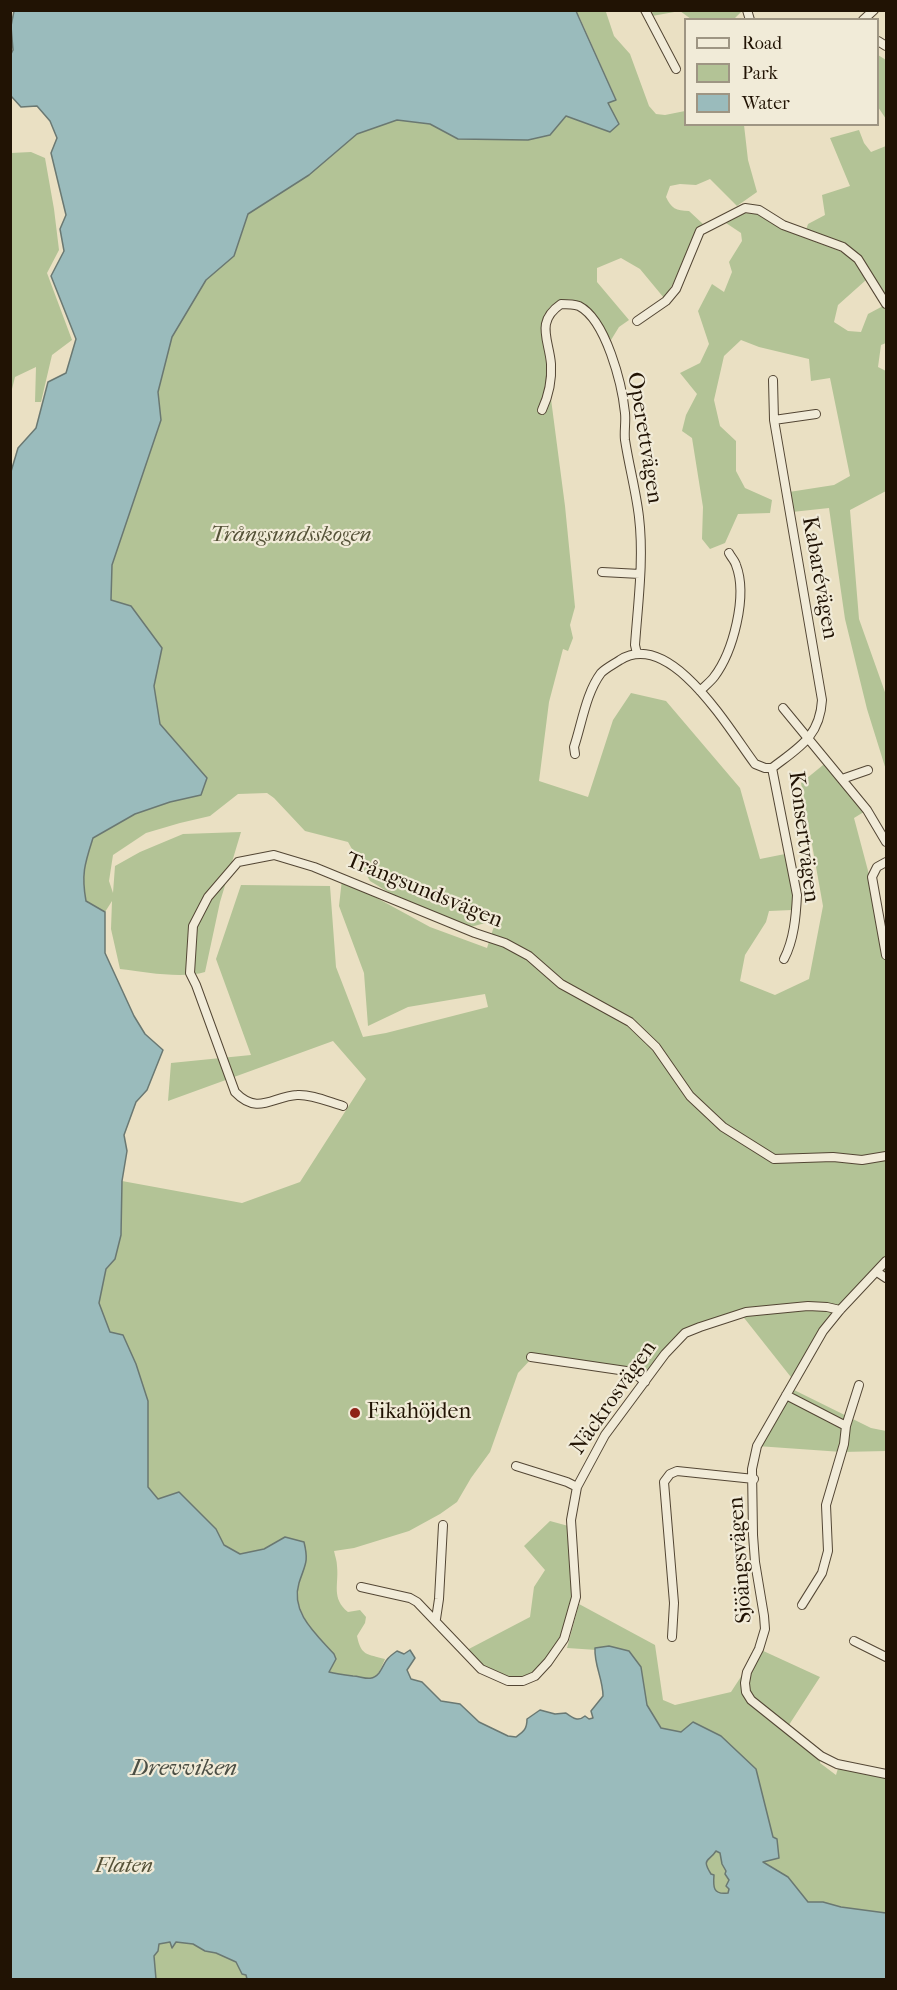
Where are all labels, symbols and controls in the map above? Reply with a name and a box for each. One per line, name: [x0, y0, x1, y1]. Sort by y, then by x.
legend: [684, 18, 879, 126]
text: Road: [742, 33, 782, 54]
text: Park: [742, 63, 778, 84]
text: Water: [742, 93, 790, 114]
street label: Operettvägen: [621, 370, 667, 506]
street label: Kabarévägen: [795, 514, 843, 642]
park label: Trångsundsskogen: [210, 523, 372, 549]
street label: Konsertvägen: [782, 770, 824, 904]
street label: Trångsundsvägen: [342, 847, 506, 935]
street label: Näckrosvägen: [565, 1336, 663, 1460]
place label: Fikahöjden: [367, 1400, 471, 1426]
marker: Fikahöjden: [348, 1406, 362, 1420]
street label: Sjöängsvägen: [723, 1496, 759, 1624]
water label: Drevviken: [131, 1755, 237, 1783]
park label: Flaten: [95, 1854, 153, 1880]

